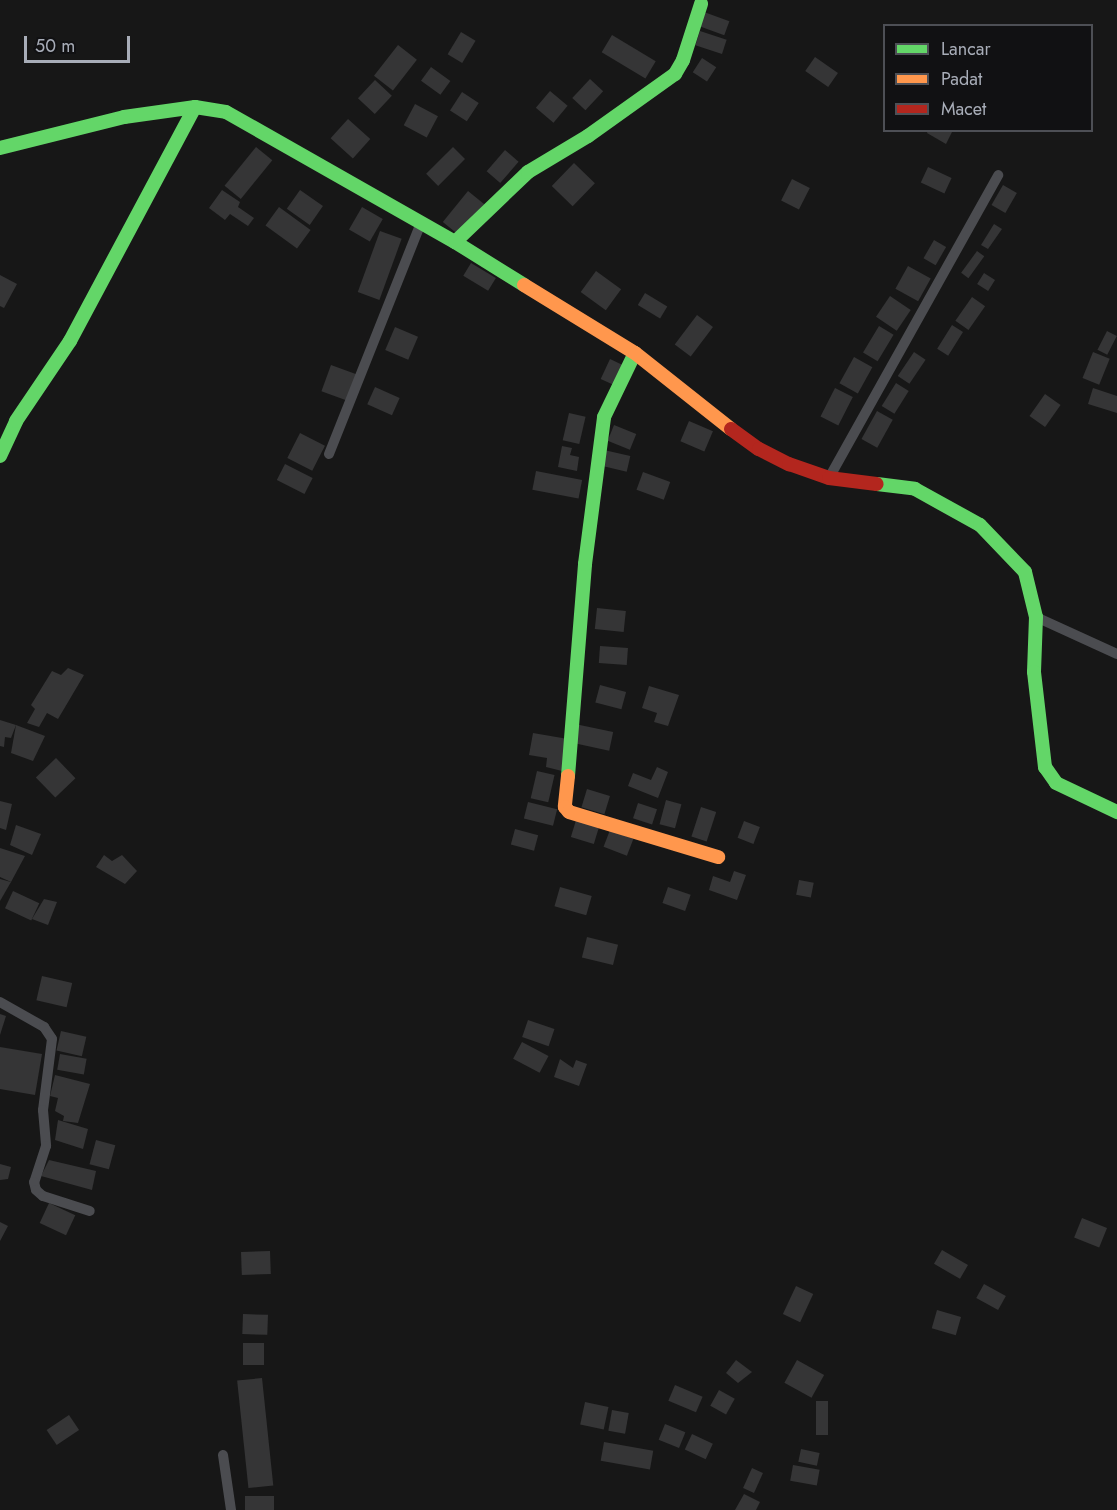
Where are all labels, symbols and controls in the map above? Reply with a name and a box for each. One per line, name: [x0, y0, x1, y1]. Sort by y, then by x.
scale bar: [27, 24, 134, 62]
legend: [883, 24, 1093, 132]
text: 50 m: [35, 33, 75, 59]
text: Lancar: [941, 36, 991, 62]
text: Padat: [941, 66, 982, 92]
text: Macet: [941, 96, 986, 122]

